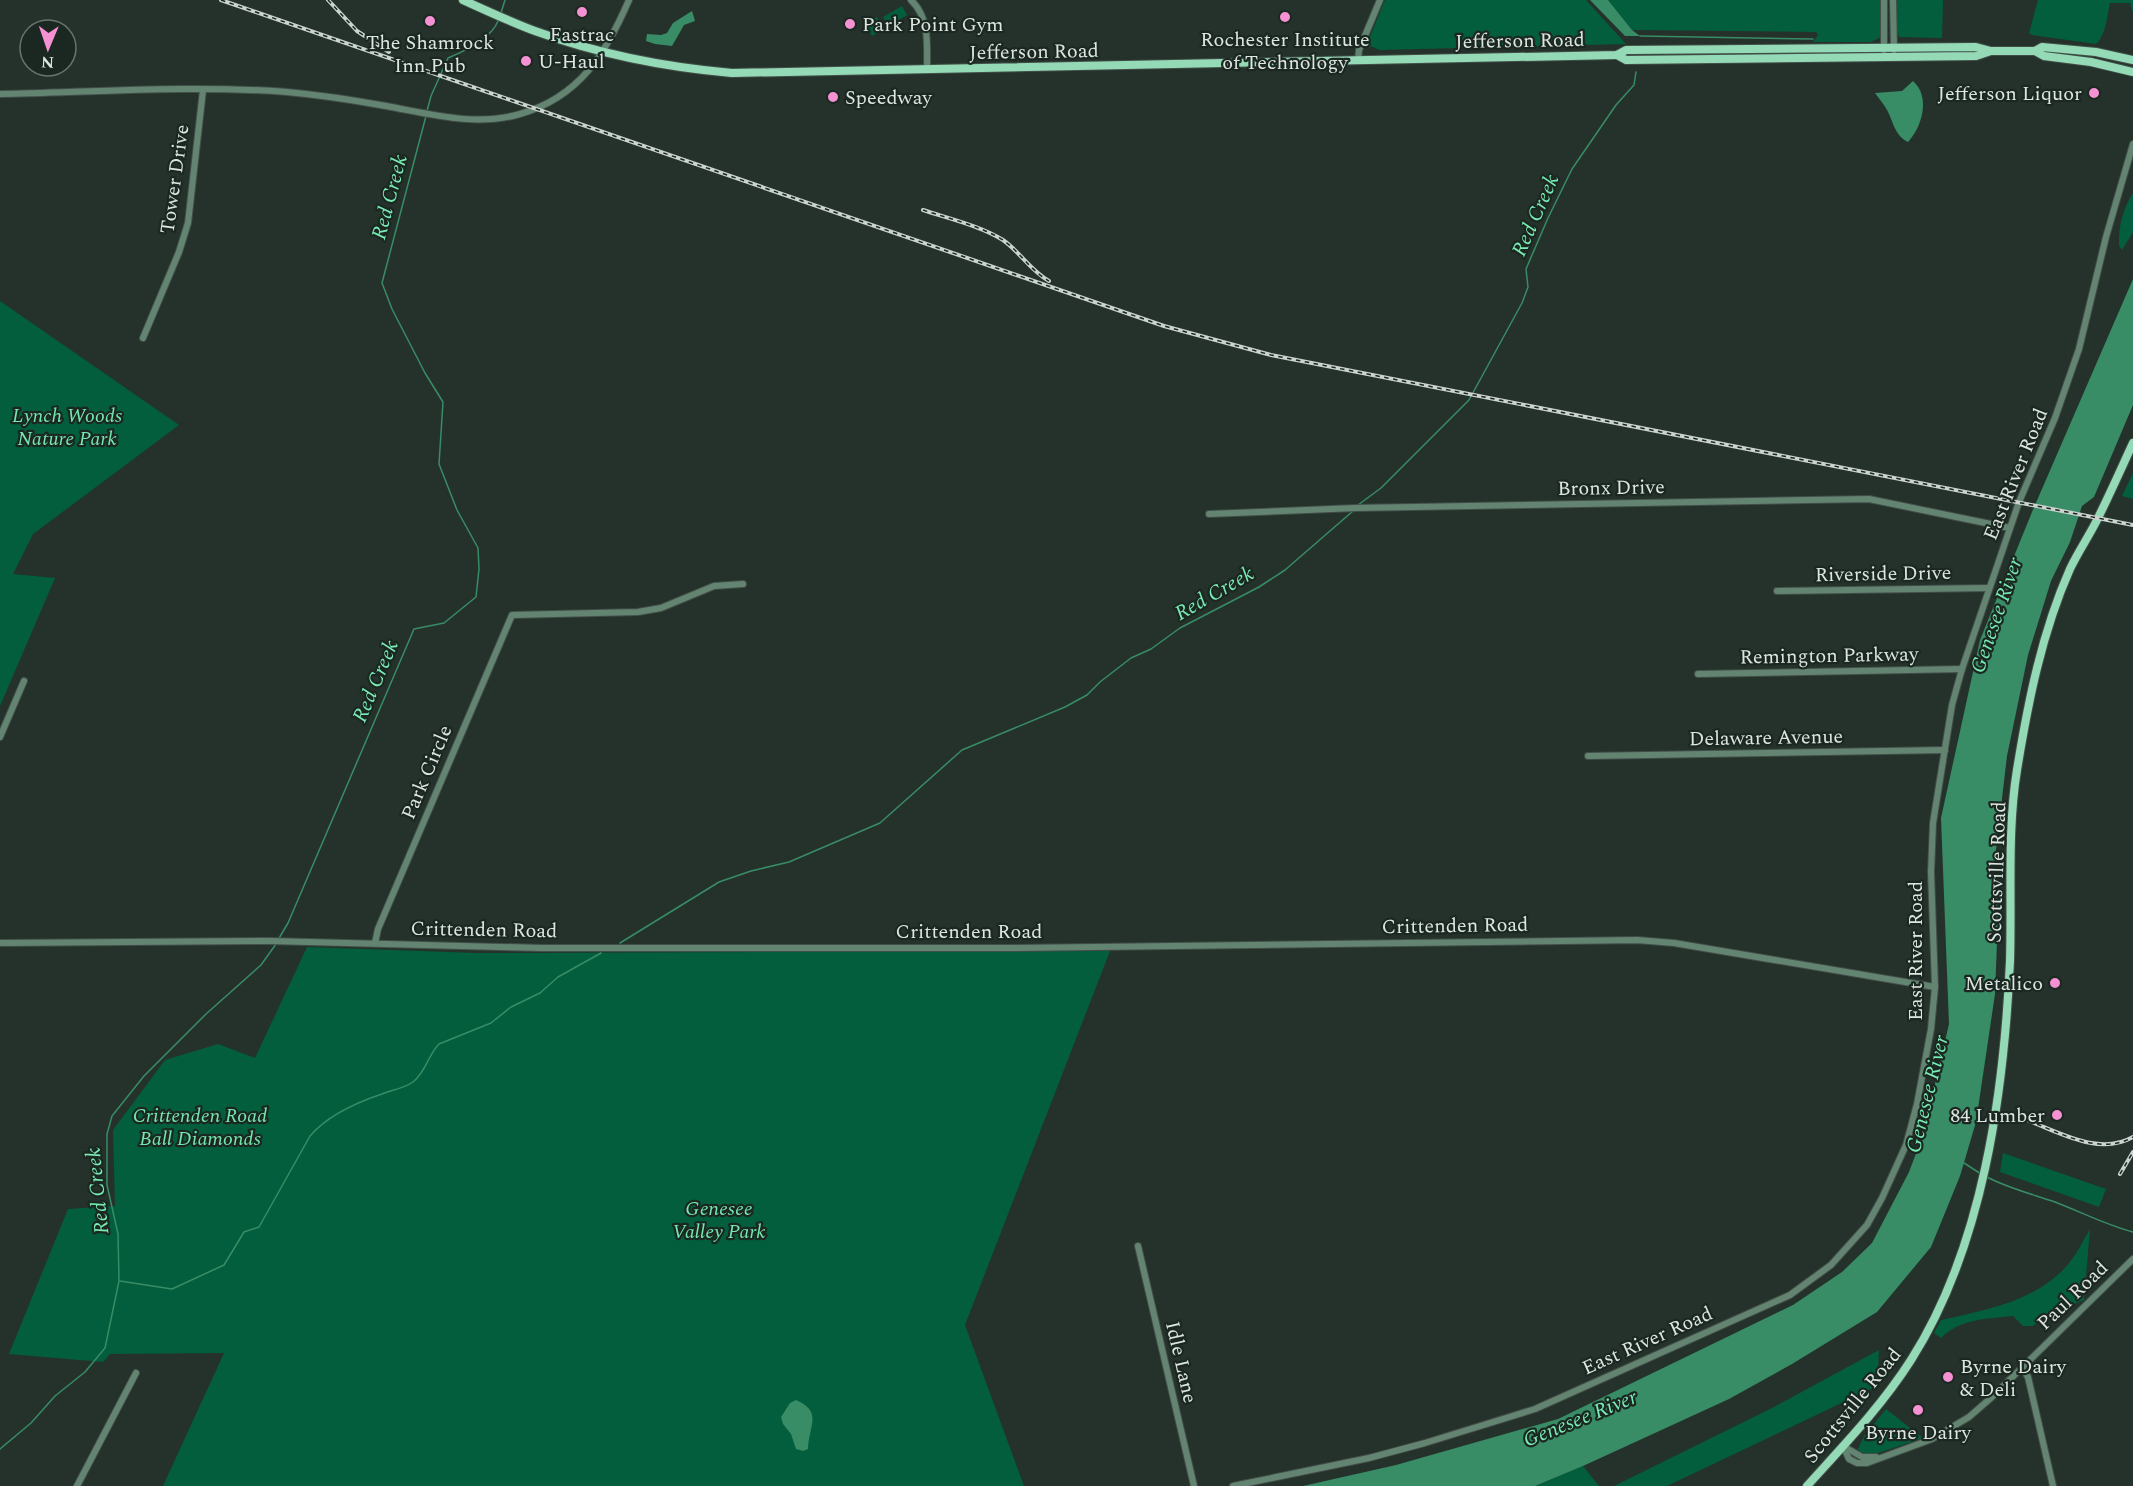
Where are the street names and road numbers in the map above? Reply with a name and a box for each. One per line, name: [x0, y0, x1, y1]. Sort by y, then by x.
street label: Jefferson Road: [1455, 25, 1585, 57]
street label: Jefferson Road: [969, 36, 1099, 68]
street label: Tower Drive: [152, 123, 197, 236]
street label: East River Road: [1976, 404, 2056, 545]
street label: Bronx Drive: [1557, 472, 1665, 504]
street label: Riverside Drive: [1815, 558, 1951, 590]
street label: Remington Parkway: [1739, 639, 1920, 673]
street label: Park Circle: [394, 720, 460, 824]
street label: Delaware Avenue: [1689, 722, 1843, 754]
street label: Scottsville Road: [1980, 801, 2014, 943]
street label: East River Road: [1901, 881, 1931, 1021]
street label: Crittenden Road: [1381, 910, 1529, 942]
street label: Crittenden Road: [410, 914, 558, 946]
street label: Crittenden Road: [896, 917, 1042, 947]
street label: Paul Road: [2030, 1254, 2115, 1338]
street label: East River Road: [1577, 1299, 1718, 1383]
street label: Idle Lane: [1157, 1318, 1205, 1406]
street label: Scottsville Road: [1797, 1341, 1909, 1470]

